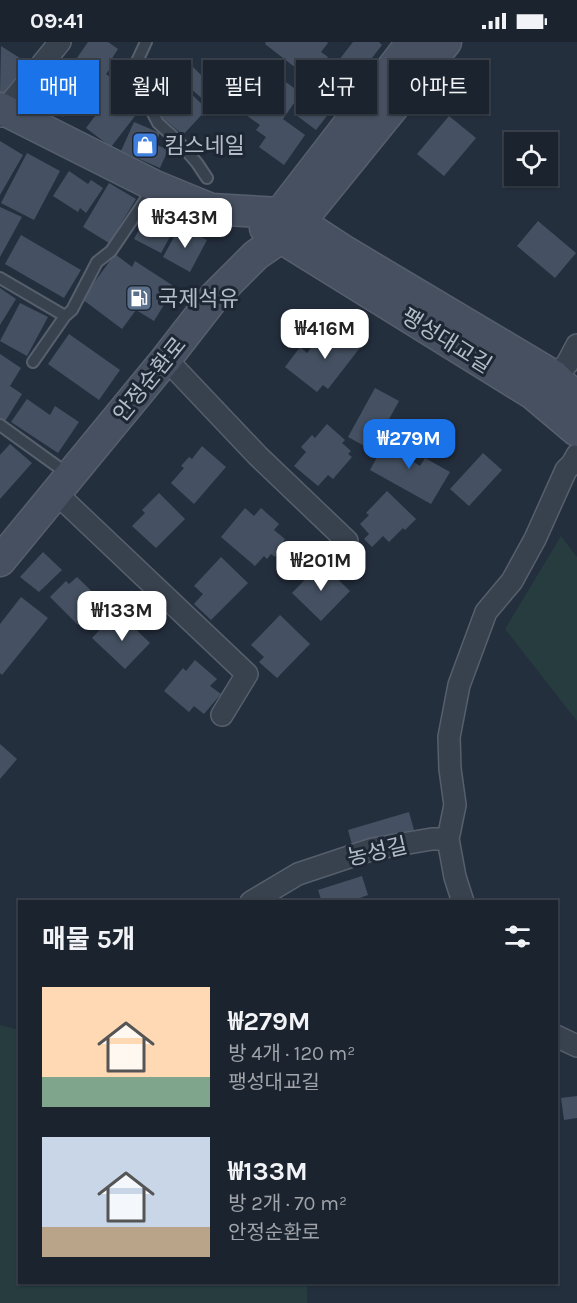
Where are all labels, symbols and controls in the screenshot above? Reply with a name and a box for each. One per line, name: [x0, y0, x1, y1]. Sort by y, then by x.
text: 09:41: [30, 8, 84, 34]
chip: 매매: [18, 60, 99, 114]
chip: 월세: [111, 60, 191, 114]
chip: 필터: [203, 60, 284, 114]
chip: 신규: [296, 60, 377, 114]
chip: 아파트: [389, 60, 489, 114]
shop icon: 킴스네일: [130, 130, 160, 160]
map controls: [504, 132, 558, 186]
button: locate: [504, 132, 558, 186]
place label: 킴스네일: [164, 133, 245, 159]
pin: ₩343M: [143, 198, 227, 249]
text: ₩343M: [152, 206, 218, 229]
fuel station icon: 국제석유: [124, 283, 154, 313]
place label: 국제석유: [158, 286, 239, 312]
street label: 팽성대교길: [397, 303, 496, 379]
pin: ₩416M: [283, 309, 367, 360]
text: ₩416M: [295, 317, 355, 340]
street label: 안정순환로: [108, 332, 192, 427]
pin: ₩279M: [367, 419, 451, 470]
text: ₩279M: [377, 427, 441, 450]
pin: ₩201M: [279, 541, 363, 592]
text: ₩201M: [290, 549, 352, 572]
pin: ₩133M: [80, 591, 164, 642]
text: ₩133M: [91, 599, 153, 622]
street label: 농성길: [345, 832, 410, 871]
icon: filters: [501, 920, 534, 953]
text: 매물 5개: [42, 924, 135, 955]
text: ₩279M: [228, 1006, 311, 1037]
icon: home: [90, 1011, 162, 1083]
text: 방 4개 · 120 m²: [228, 1042, 355, 1065]
text: 팽성대교길: [228, 1071, 320, 1094]
text: ₩133M: [228, 1156, 308, 1187]
icon: home: [90, 1161, 162, 1233]
text: 방 2개 · 70 m²: [228, 1192, 347, 1215]
text: 안정순환로: [228, 1221, 320, 1244]

